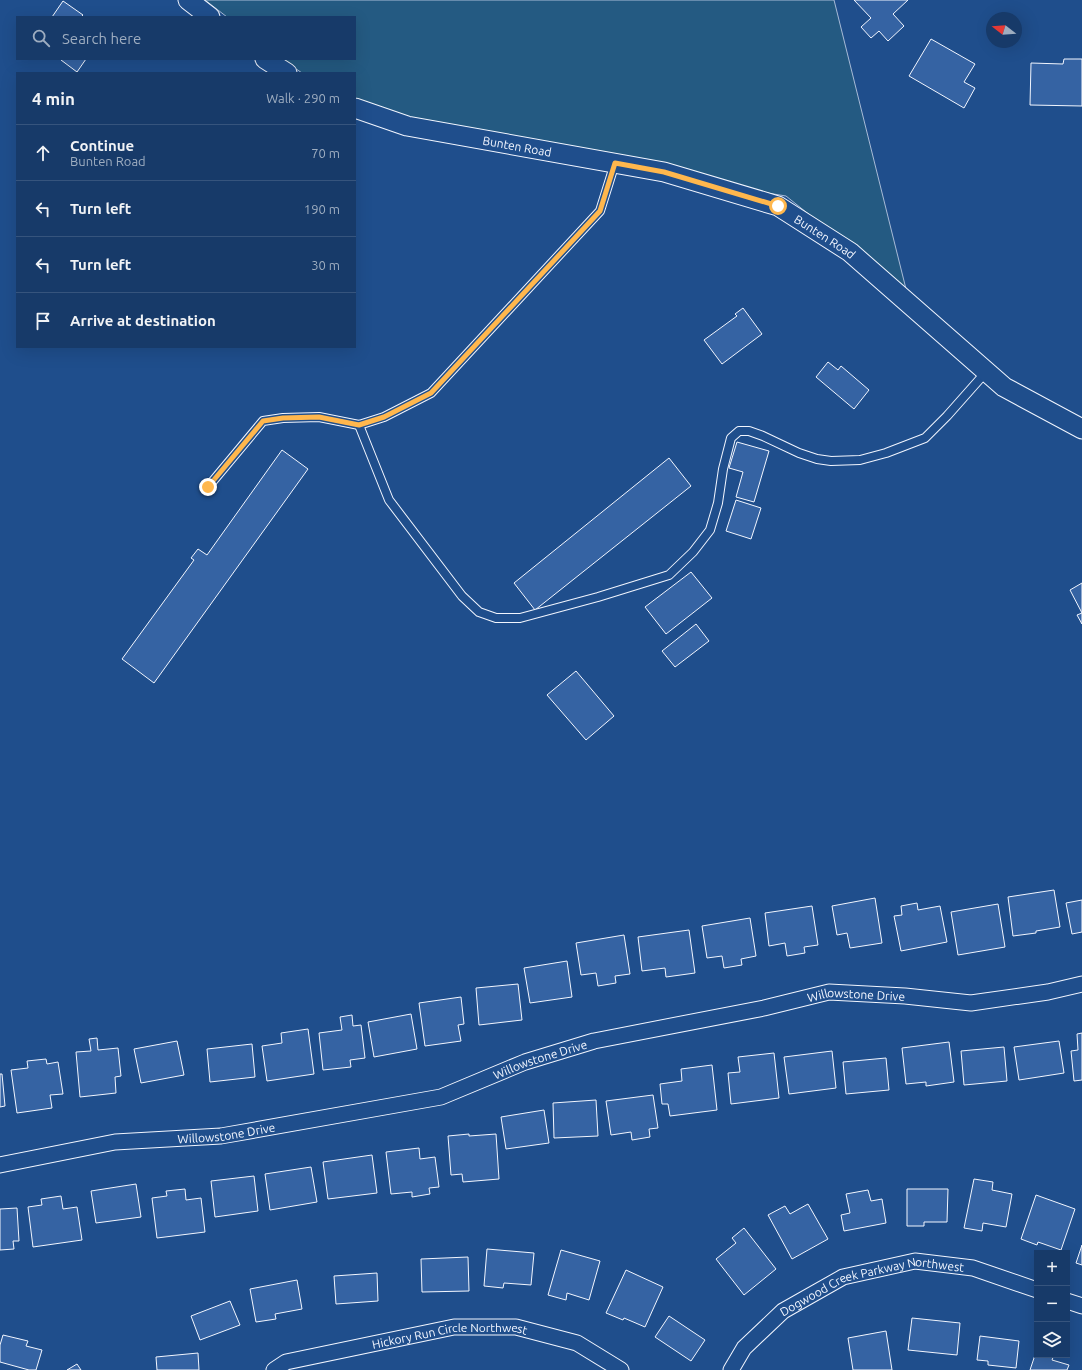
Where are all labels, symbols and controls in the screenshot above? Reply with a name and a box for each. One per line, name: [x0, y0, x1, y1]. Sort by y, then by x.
north arrow: [986, 12, 1022, 48]
search box: [16, 16, 356, 60]
icon: search: [30, 27, 52, 49]
text: Search here: [62, 30, 141, 47]
text: 4 min: [32, 89, 75, 108]
text: Walk · 290 m: [266, 91, 340, 105]
street label: Bunten Road: [482, 133, 553, 158]
text: Continue: [70, 137, 134, 154]
icon: ahead: [32, 142, 54, 164]
text: 70 m: [311, 146, 340, 160]
text: Bunten Road: [70, 154, 146, 168]
route start: [769, 197, 787, 215]
icon: left: [32, 198, 54, 220]
text: Turn left: [70, 200, 131, 217]
text: 190 m: [304, 202, 340, 216]
street label: Bunten Road: [792, 212, 858, 260]
icon: left: [32, 254, 54, 276]
text: Turn left: [70, 256, 131, 273]
text: 30 m: [311, 258, 340, 272]
icon: arrive: [32, 310, 54, 332]
text: Arrive at destination: [70, 312, 216, 329]
route end: [199, 478, 217, 496]
street label: Willowstone Drive: [806, 985, 905, 1004]
street label: Willowstone Drive: [491, 1037, 588, 1081]
street label: Willowstone Drive: [177, 1120, 276, 1145]
map controls: [1034, 1250, 1070, 1358]
button: +: [1034, 1250, 1070, 1286]
street label: Dogwood Creek Parkway Northwest: [777, 1255, 965, 1318]
button: −: [1034, 1286, 1070, 1322]
street label: Hickory Run Circle Northwest: [371, 1321, 529, 1350]
button: layers: [1034, 1322, 1070, 1358]

